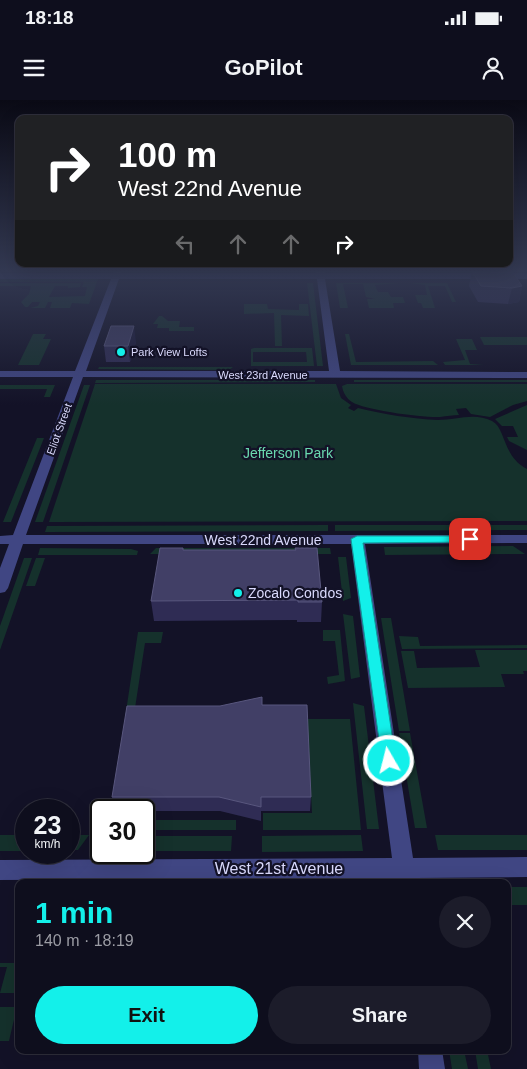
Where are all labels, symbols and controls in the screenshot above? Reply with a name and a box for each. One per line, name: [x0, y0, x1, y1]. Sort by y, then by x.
text: 18:18: [25, 7, 74, 28]
icon: menu: [20, 54, 48, 82]
icon: person: [479, 54, 507, 82]
text: GoPilot: [224, 55, 303, 80]
icon: right: [35, 135, 100, 200]
text: 100 m: [118, 135, 217, 174]
text: West 22nd Avenue: [118, 176, 302, 201]
icon: left: [171, 230, 199, 258]
icon: ahead: [224, 230, 252, 258]
icon: ahead: [277, 230, 305, 258]
icon: right: [330, 230, 358, 258]
marker: Park View Lofts: [115, 346, 127, 358]
place label: Park View Lofts: [131, 346, 208, 358]
street label: West 23rd Avenue: [218, 369, 308, 381]
street label: Eliot Street: [44, 402, 74, 456]
park label: Jefferson Park: [243, 445, 334, 461]
pin: [449, 518, 491, 560]
icon: arrive: [456, 525, 484, 553]
street label: West 22nd Avenue: [204, 532, 322, 548]
place label: Zocalo Condos: [248, 585, 342, 601]
marker: Zocalo Condos: [232, 587, 244, 599]
position arrow: [362, 734, 414, 786]
speed limit sign: 30: [90, 799, 155, 864]
text: 23: [34, 811, 61, 839]
text: km/h: [34, 837, 61, 851]
street label: West 21st Avenue: [215, 860, 343, 877]
text: 1 min: [35, 896, 113, 929]
button: close: [439, 896, 491, 948]
text: 140 m · 18:19: [35, 932, 134, 949]
button: Exit: [35, 986, 258, 1044]
button: Share: [268, 986, 491, 1044]

